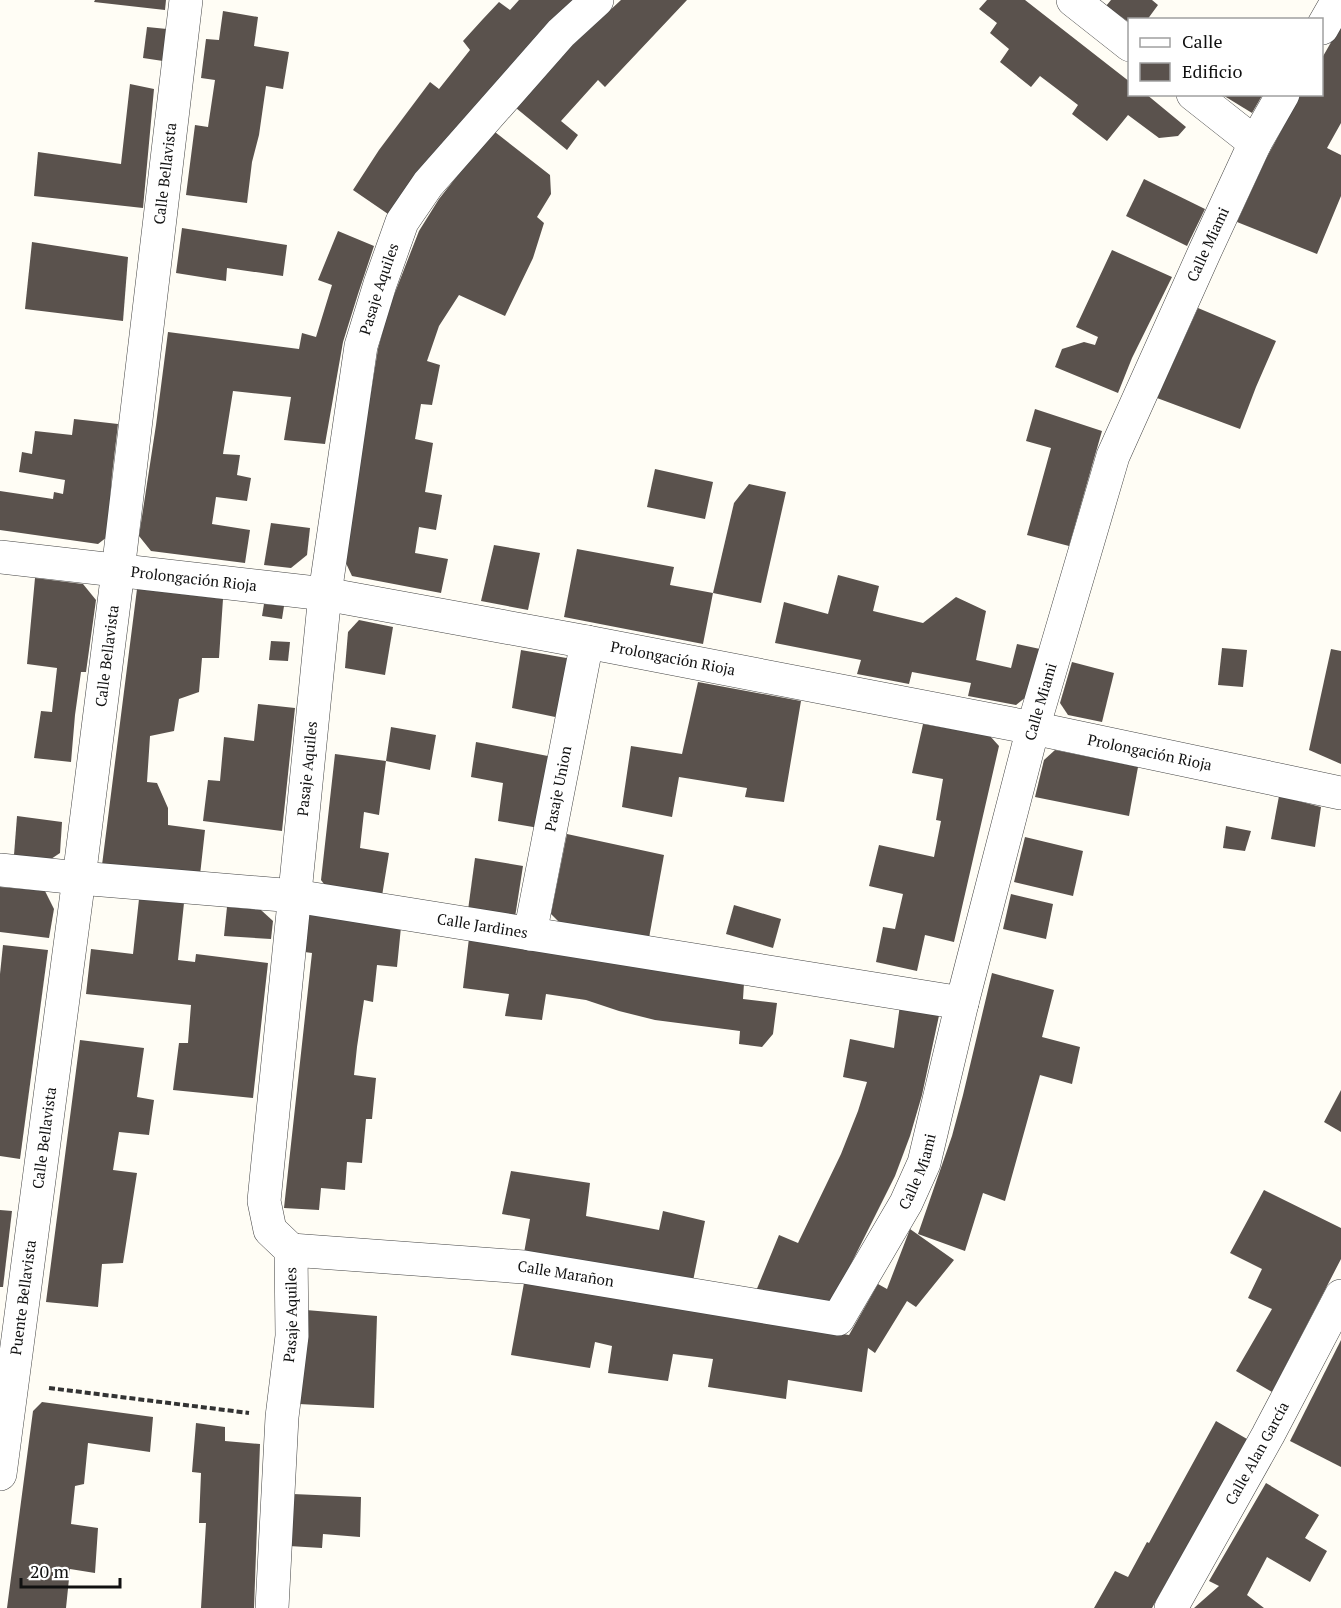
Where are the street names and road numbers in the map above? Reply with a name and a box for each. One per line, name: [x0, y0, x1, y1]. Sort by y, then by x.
street label: Calle Bellavista: [148, 121, 180, 226]
street label: Calle Miami: [1181, 204, 1233, 285]
street label: Pasaje Aquiles: [354, 240, 403, 337]
street label: Prolongación Rioja: [130, 561, 258, 595]
street label: Calle Bellavista: [90, 603, 123, 708]
street label: Prolongación Rioja: [609, 636, 738, 680]
street label: Calle Miami: [1019, 660, 1061, 743]
street label: Pasaje Aquiles: [292, 720, 321, 817]
street label: Prolongación Rioja: [1086, 729, 1215, 775]
street label: Pasaje Union: [539, 744, 576, 833]
street label: Calle Jardines: [436, 908, 529, 942]
street label: Calle Bellavista: [27, 1085, 60, 1190]
street label: Calle Miami: [893, 1131, 940, 1213]
street label: Puente Bellavista: [5, 1238, 40, 1356]
street label: Calle Marañon: [517, 1256, 616, 1291]
street label: Pasaje Aquiles: [278, 1267, 301, 1364]
street label: Calle Alan García: [1220, 1398, 1293, 1508]

